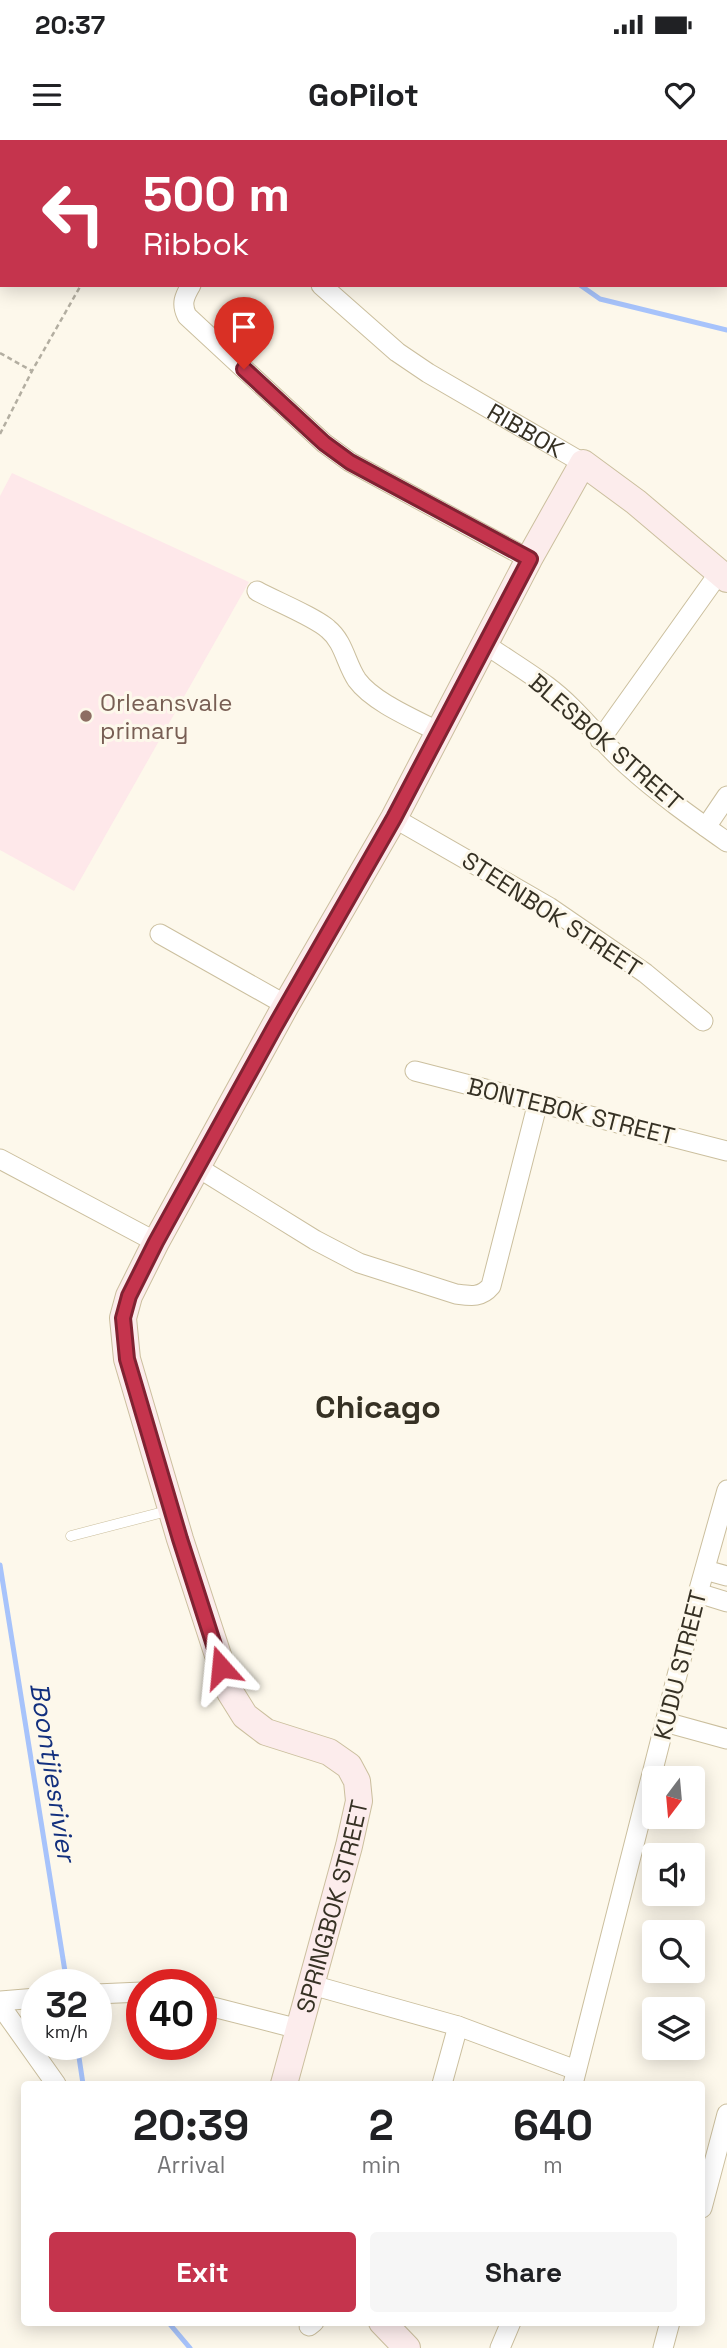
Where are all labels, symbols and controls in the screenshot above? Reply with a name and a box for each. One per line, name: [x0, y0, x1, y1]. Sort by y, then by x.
text: 20:37: [35, 8, 105, 42]
text: GoPilot: [308, 75, 419, 115]
icon: menu: [28, 76, 66, 114]
icon: heart: [661, 76, 699, 114]
text: 500 m: [143, 163, 290, 225]
icon: left: [28, 168, 119, 259]
text: Ribbok: [143, 224, 249, 264]
pin: [214, 297, 274, 369]
icon: arrive: [225, 308, 263, 346]
street label: RIBBOK: [482, 396, 570, 464]
street label: BLESBOK STREET: [523, 667, 689, 817]
place label: Orleansvale primary: [100, 687, 232, 746]
marker: Orleansvale primary: [78, 708, 94, 724]
street label: STEENBOK STREET: [456, 844, 648, 984]
street label: BONTEBOK STREET: [464, 1070, 678, 1152]
district label: Chicago: [315, 1387, 441, 1427]
street label: KUDU STREET: [646, 1587, 714, 1743]
position arrow: [184, 1630, 258, 1704]
water label: Boontjiesrivier: [22, 1680, 84, 1867]
north arrow: [642, 1766, 705, 1829]
map controls: [642, 1766, 705, 2060]
street label: SPRINGBOK STREET: [289, 1797, 374, 2016]
button: sound: [642, 1843, 705, 1906]
button: search: [642, 1920, 705, 1983]
speed limit sign: 40: [126, 1969, 217, 2060]
text: 32: [45, 1983, 88, 2027]
button: layers: [642, 1997, 705, 2060]
text: km/h: [45, 2020, 88, 2043]
text: 20:39: [133, 2099, 249, 2152]
text: 2: [369, 2099, 394, 2152]
text: 640: [513, 2099, 593, 2152]
text: Arrival: [157, 2150, 225, 2180]
text: min: [361, 2150, 401, 2180]
text: m: [543, 2150, 563, 2180]
button: Exit: [49, 2232, 356, 2312]
button: Share: [370, 2232, 677, 2312]

